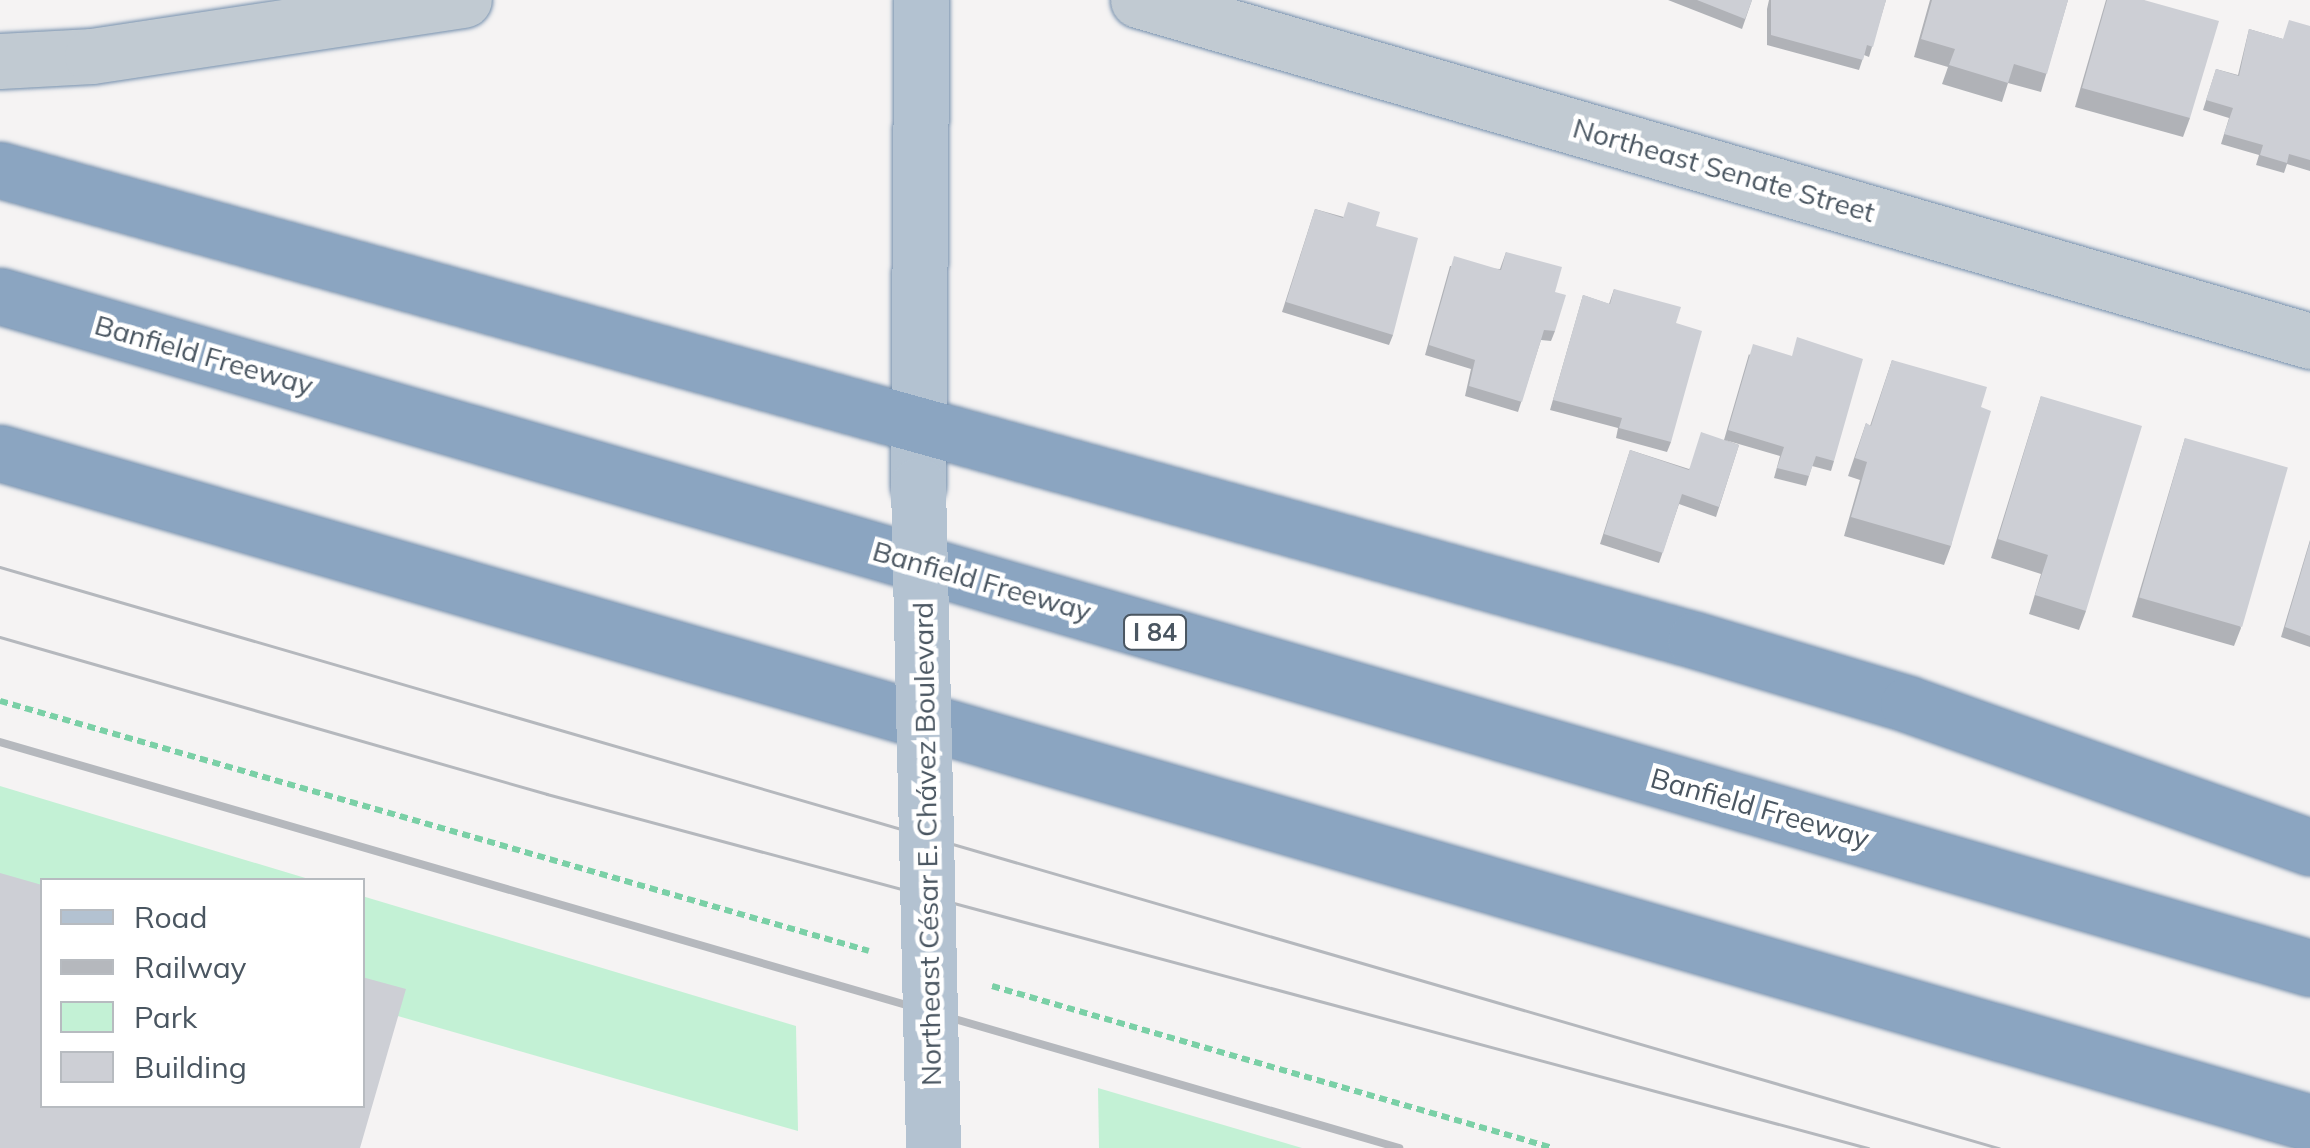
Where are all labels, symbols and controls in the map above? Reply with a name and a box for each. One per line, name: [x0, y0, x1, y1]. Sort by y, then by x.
street label: Northeast Senate Street: [1569, 111, 1879, 229]
street label: Banfield Freeway: [91, 308, 317, 402]
street label: Banfield Freeway: [869, 534, 1095, 628]
street label: Northeast César E. Chávez Boulevard: [906, 602, 948, 1086]
road number: I 84: [1122, 612, 1188, 652]
street label: Banfield Freeway: [1647, 761, 1873, 855]
legend: [40, 878, 365, 1108]
text: Road: [134, 898, 208, 936]
text: Railway: [134, 948, 247, 986]
text: Park: [134, 998, 197, 1036]
text: Building: [134, 1048, 247, 1086]

